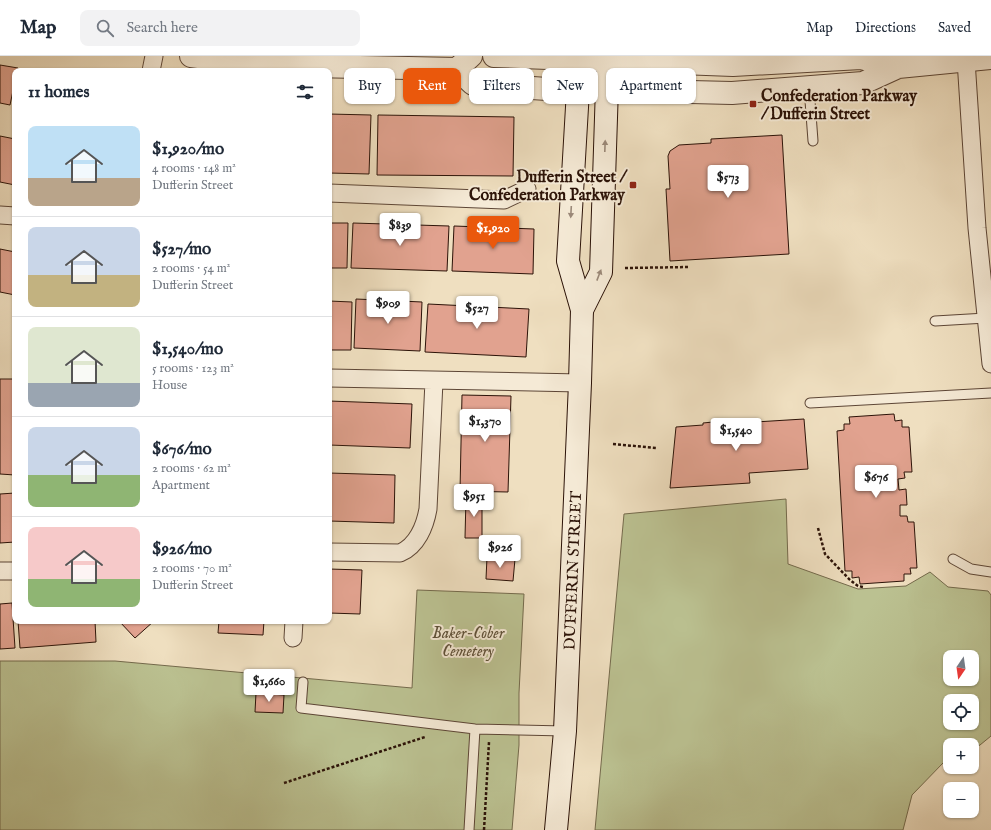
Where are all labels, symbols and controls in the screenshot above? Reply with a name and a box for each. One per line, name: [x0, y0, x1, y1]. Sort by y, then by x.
search box: [80, 10, 360, 46]
text: Map: [20, 16, 56, 40]
icon: search: [94, 17, 116, 39]
text: Search here: [126, 18, 198, 37]
text: Map: [806, 19, 833, 37]
text: Directions: [855, 19, 916, 37]
text: Saved: [938, 19, 971, 37]
chip: Buy: [344, 68, 395, 104]
chip: Rent: [403, 68, 461, 104]
chip: Filters: [469, 68, 534, 104]
chip: New: [542, 68, 598, 104]
chip: Apartment: [606, 68, 696, 104]
icon: filters: [294, 81, 316, 103]
text: 11 homes: [28, 82, 89, 103]
place label: Confederation Parkway / Dufferin Street: [760, 87, 918, 125]
marker: Confederation Parkway / Dufferin Street: [748, 99, 758, 109]
text: $1,920/mo: [152, 139, 224, 160]
one-way arrow: [602, 139, 608, 152]
icon: home: [60, 142, 108, 190]
text: 4 rooms · 148 m²: [152, 160, 236, 177]
pin: $573: [704, 165, 752, 199]
place label: Dufferin Street / Confederation Parkway: [469, 168, 629, 206]
text: $573: [717, 169, 739, 186]
text: Dufferin Street: [152, 177, 233, 194]
marker: Dufferin Street / Confederation Parkway: [628, 180, 638, 190]
one-way arrow: [567, 206, 574, 218]
pin: $839: [376, 213, 424, 247]
pin: $1,920: [460, 216, 526, 250]
text: $839: [389, 217, 411, 234]
text: $1,920: [476, 220, 510, 237]
text: $527/mo: [152, 239, 211, 260]
icon: home: [60, 243, 108, 291]
text: 2 rooms · 54 m²: [152, 260, 230, 277]
one-way arrow: [596, 269, 602, 281]
text: Dufferin Street: [152, 277, 233, 294]
pin: $909: [364, 291, 412, 325]
text: $909: [376, 295, 400, 312]
pin: $527: [453, 296, 501, 330]
text: $527: [465, 300, 489, 317]
text: $1,540/mo: [152, 339, 223, 360]
icon: home: [60, 343, 108, 391]
text: 5 rooms · 123 m²: [152, 360, 234, 377]
text: House: [152, 377, 187, 394]
pin: $1,370: [452, 409, 518, 443]
text: $1,370: [469, 413, 501, 430]
pin: $1,540: [703, 418, 769, 452]
text: $1,540: [720, 422, 752, 439]
text: $676/mo: [152, 439, 212, 460]
icon: home: [60, 443, 108, 491]
text: 2 rooms · 62 m²: [152, 460, 231, 477]
pin: $676: [852, 465, 900, 499]
text: $676: [864, 469, 888, 486]
text: Apartment: [152, 477, 210, 494]
pin: $951: [450, 484, 498, 518]
text: $951: [463, 488, 485, 505]
street label: DUFFERIN STREET: [560, 490, 587, 651]
pin: $926: [476, 535, 524, 569]
text: $926/mo: [152, 539, 212, 560]
text: $926: [488, 539, 512, 556]
icon: home: [60, 543, 108, 591]
text: 2 rooms · 70 m²: [152, 560, 232, 577]
text: Dufferin Street: [152, 577, 233, 594]
park label: Baker-Cober Cemetery: [432, 624, 506, 662]
north arrow: [943, 650, 979, 686]
map controls: [943, 650, 979, 818]
pin: $1,660: [236, 669, 302, 703]
text: $1,660: [253, 673, 285, 690]
button: locate: [943, 694, 979, 730]
button: +: [943, 738, 979, 774]
button: −: [943, 782, 979, 818]

